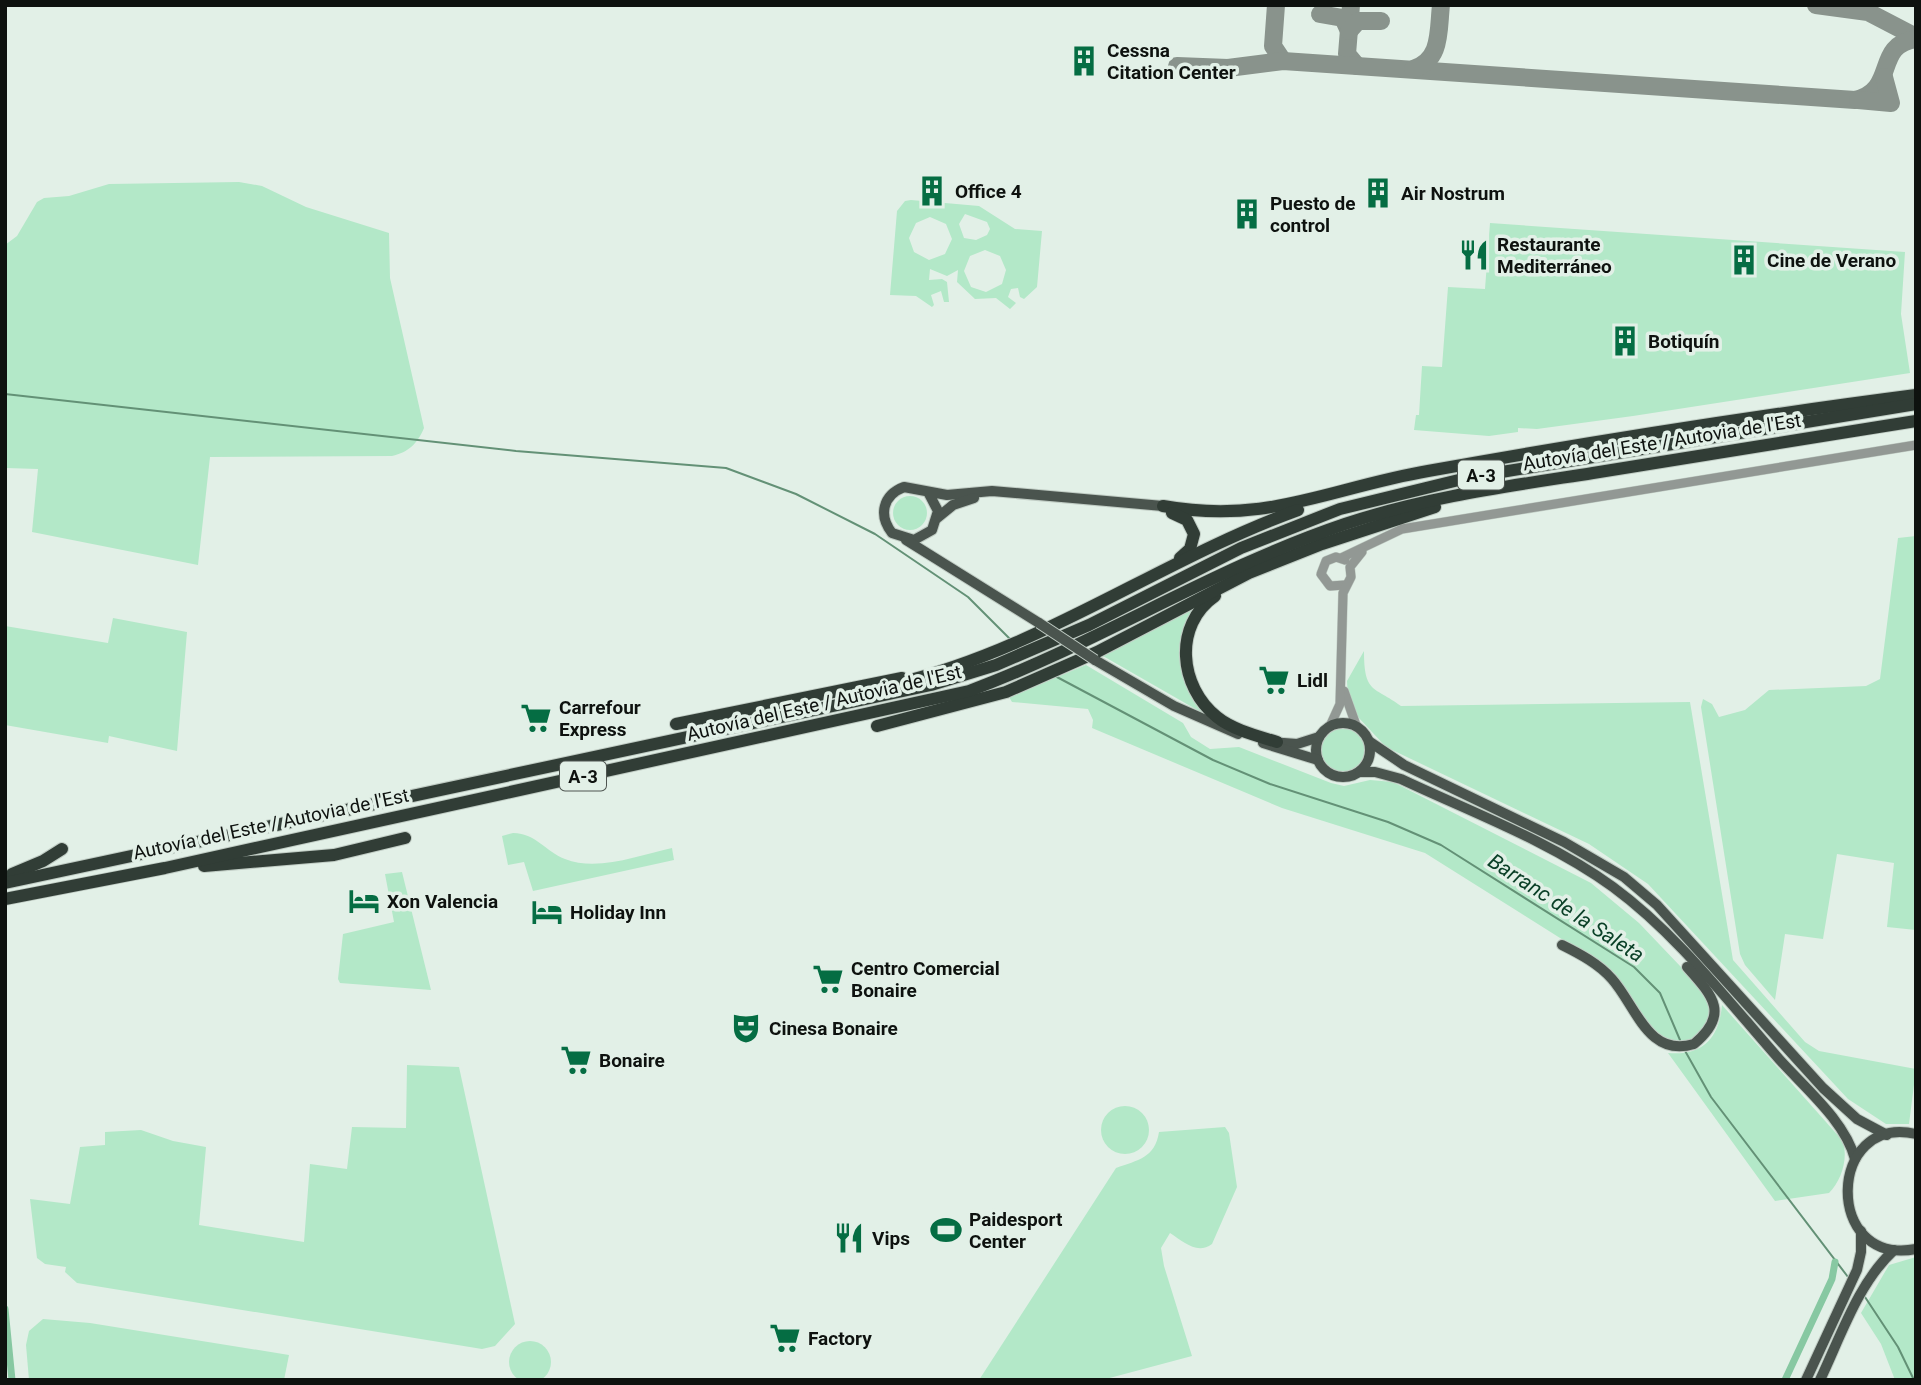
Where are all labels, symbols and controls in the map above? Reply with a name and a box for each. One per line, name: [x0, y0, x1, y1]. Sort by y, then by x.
place label: Cessna Citation Center: [1107, 39, 1236, 84]
building icon: Cessna Citation Center: [1067, 44, 1101, 78]
building icon: Office 4: [915, 174, 949, 208]
building icon: Air Nostrum: [1361, 176, 1395, 210]
place label: Office 4: [955, 180, 1022, 203]
place label: Air Nostrum: [1401, 182, 1505, 205]
place label: Puesto de control: [1270, 192, 1356, 237]
building icon: Puesto de control: [1230, 197, 1264, 231]
place label: Restaurante Mediterráneo: [1497, 233, 1612, 278]
restaurant icon: Restaurante Mediterráneo: [1457, 238, 1491, 272]
building icon: Cine de Verano: [1727, 243, 1761, 277]
place label: Cine de Verano: [1767, 249, 1897, 272]
building icon: Botiquín: [1608, 324, 1642, 358]
place label: Botiquín: [1648, 330, 1720, 353]
street label: Autovía del Este / Autovia de l'Est: [1521, 409, 1803, 475]
road number: A-3: [1458, 461, 1504, 490]
street label: Autovía del Este / Autovia de l'Est: [684, 660, 964, 746]
supermarket icon: Lidl: [1257, 663, 1291, 697]
place label: Lidl: [1297, 669, 1328, 692]
place label: Carrefour Express: [559, 696, 641, 741]
supermarket icon: Carrefour Express: [519, 701, 553, 735]
road number: A-3: [560, 762, 606, 790]
street label: Autovía del Este / Autovia de l'Est: [131, 784, 411, 864]
water label: Barranc de la Saleta: [1484, 849, 1648, 967]
hotel icon: Xon Valencia: [347, 884, 381, 918]
place label: Xon Valencia: [387, 890, 498, 913]
hotel icon: Holiday Inn: [530, 895, 564, 929]
place label: Holiday Inn: [570, 901, 666, 924]
place label: Centro Comercial Bonaire: [851, 957, 1000, 1002]
supermarket icon: Centro Comercial Bonaire: [811, 962, 845, 996]
theatre icon: Cinesa Bonaire: [729, 1011, 763, 1045]
place label: Cinesa Bonaire: [769, 1017, 898, 1040]
supermarket icon: Bonaire: [559, 1043, 593, 1077]
place label: Bonaire: [599, 1049, 665, 1072]
place label: Paidesport Center: [969, 1208, 1063, 1253]
sports icon: Paidesport Center: [929, 1213, 963, 1247]
restaurant icon: Vips: [832, 1221, 866, 1255]
place label: Vips: [872, 1227, 910, 1250]
supermarket icon: Factory: [768, 1321, 802, 1355]
place label: Factory: [808, 1327, 872, 1350]

